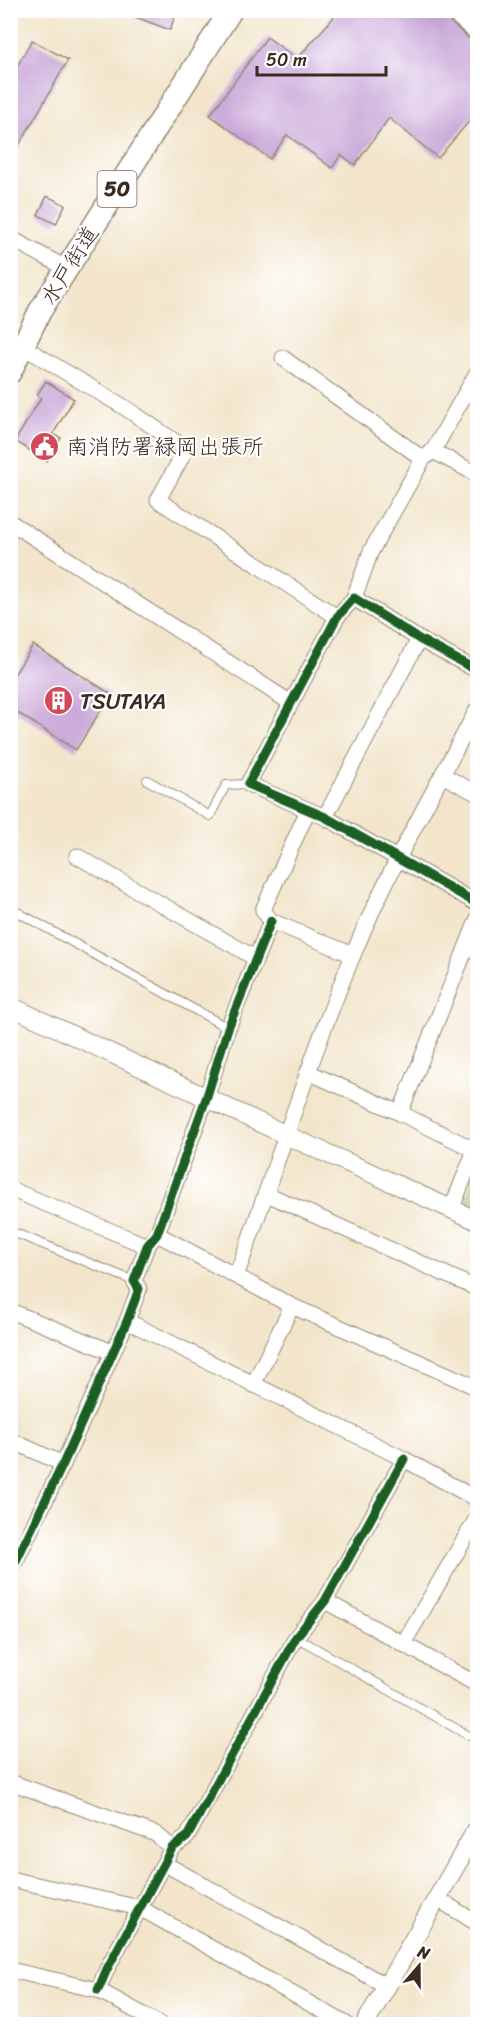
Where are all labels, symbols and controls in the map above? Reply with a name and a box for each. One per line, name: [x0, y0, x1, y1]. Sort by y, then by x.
scale bar: [257, 39, 386, 77]
text: 50 m: [266, 44, 307, 76]
road number: 50: [98, 171, 136, 207]
street label: 水戸街道: [30, 218, 109, 313]
place label: 南消防署緑岡出張所: [66, 427, 264, 466]
public building icon: 南消防署緑岡出張所: [29, 430, 61, 462]
place label: TSUTAYA: [80, 682, 166, 721]
building icon: TSUTAYA: [43, 685, 75, 717]
north arrow: [389, 1936, 449, 1996]
text: N: [413, 1937, 435, 1968]

